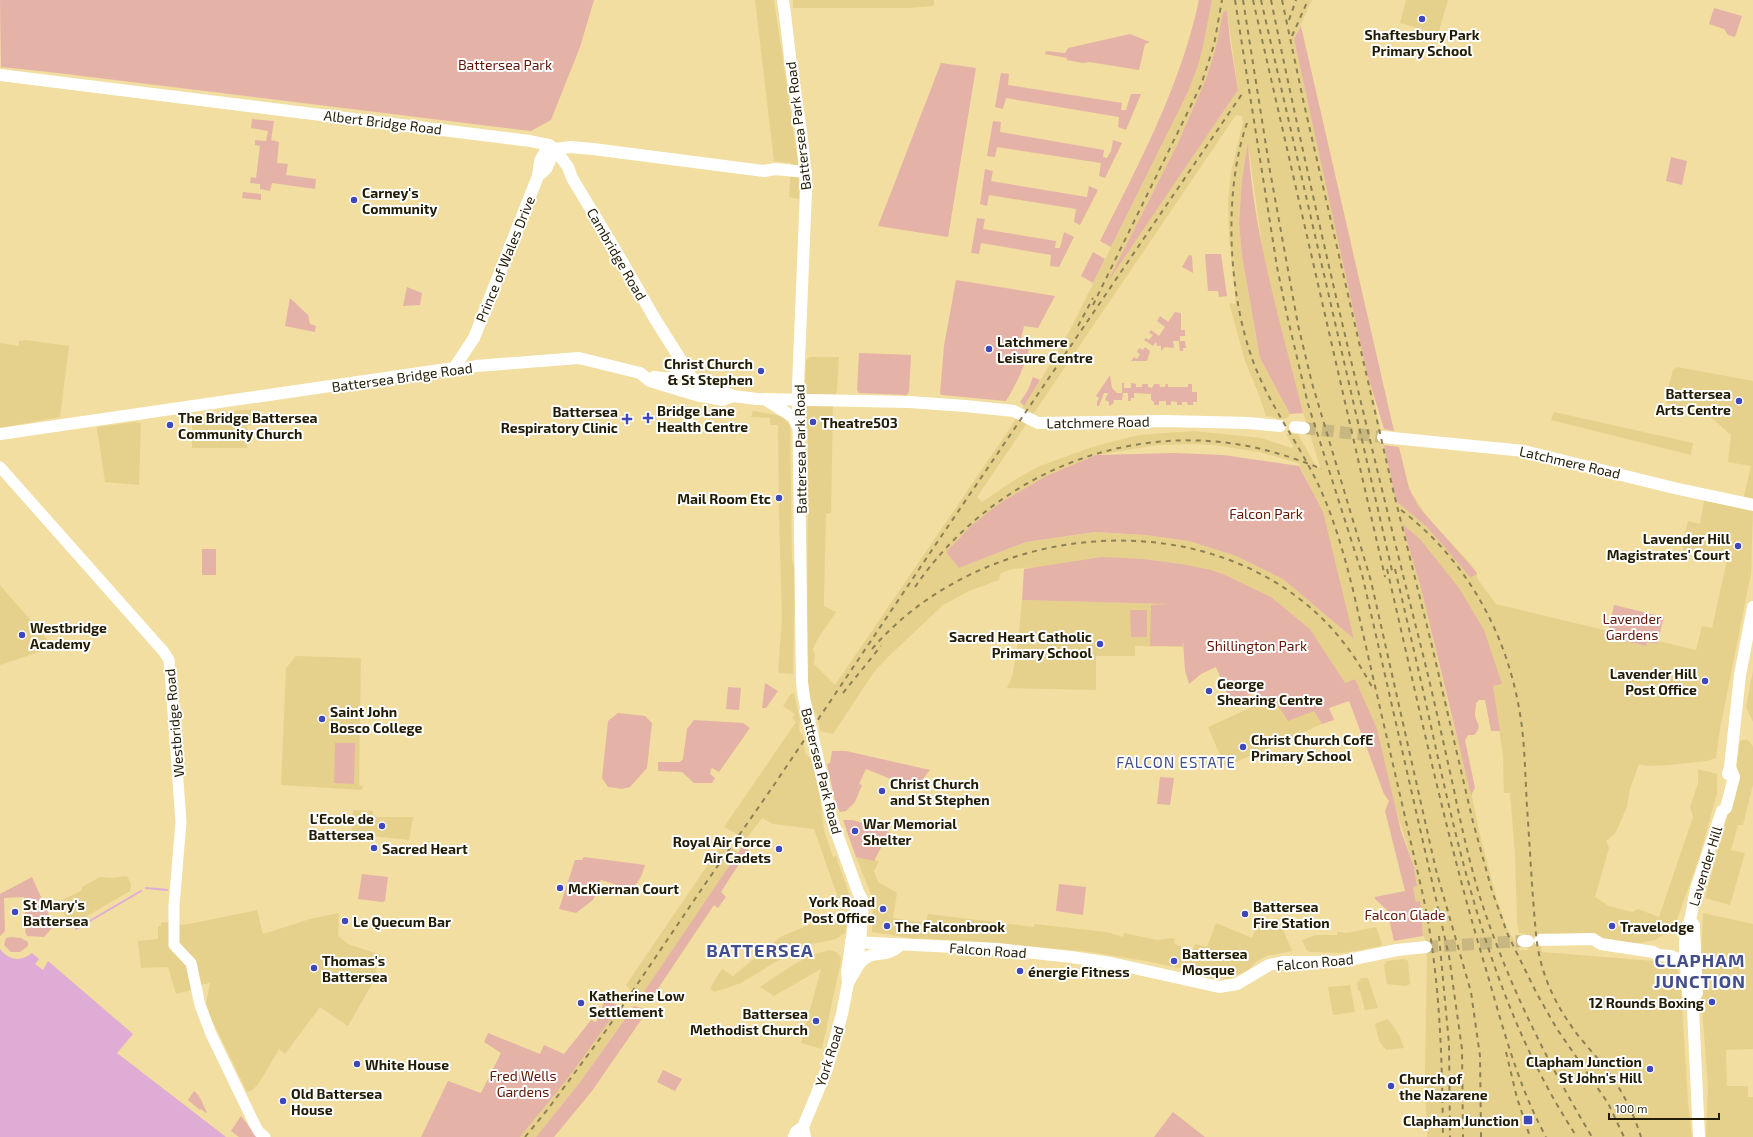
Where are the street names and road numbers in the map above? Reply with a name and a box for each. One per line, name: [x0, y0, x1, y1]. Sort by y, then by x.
street label: Battersea Park Road: [782, 61, 814, 191]
street label: Albert Bridge Road: [323, 106, 443, 138]
street label: Prince of Wales Drive: [472, 193, 538, 325]
street label: Cambridge Road: [584, 205, 650, 303]
street label: Battersea Bridge Road: [330, 359, 474, 395]
street label: Battersea Park Road: [790, 384, 810, 514]
street label: Latchmere Road: [1046, 413, 1150, 431]
street label: Latchmere Road: [1518, 442, 1622, 482]
street label: Westbridge Road: [161, 668, 187, 778]
street label: Battersea Park Road: [798, 706, 846, 836]
street label: Lavender Hill: [1685, 823, 1726, 908]
street label: Falcon Road: [949, 939, 1027, 961]
street label: Falcon Road: [1276, 950, 1354, 974]
street label: York Road: [811, 1023, 847, 1089]

